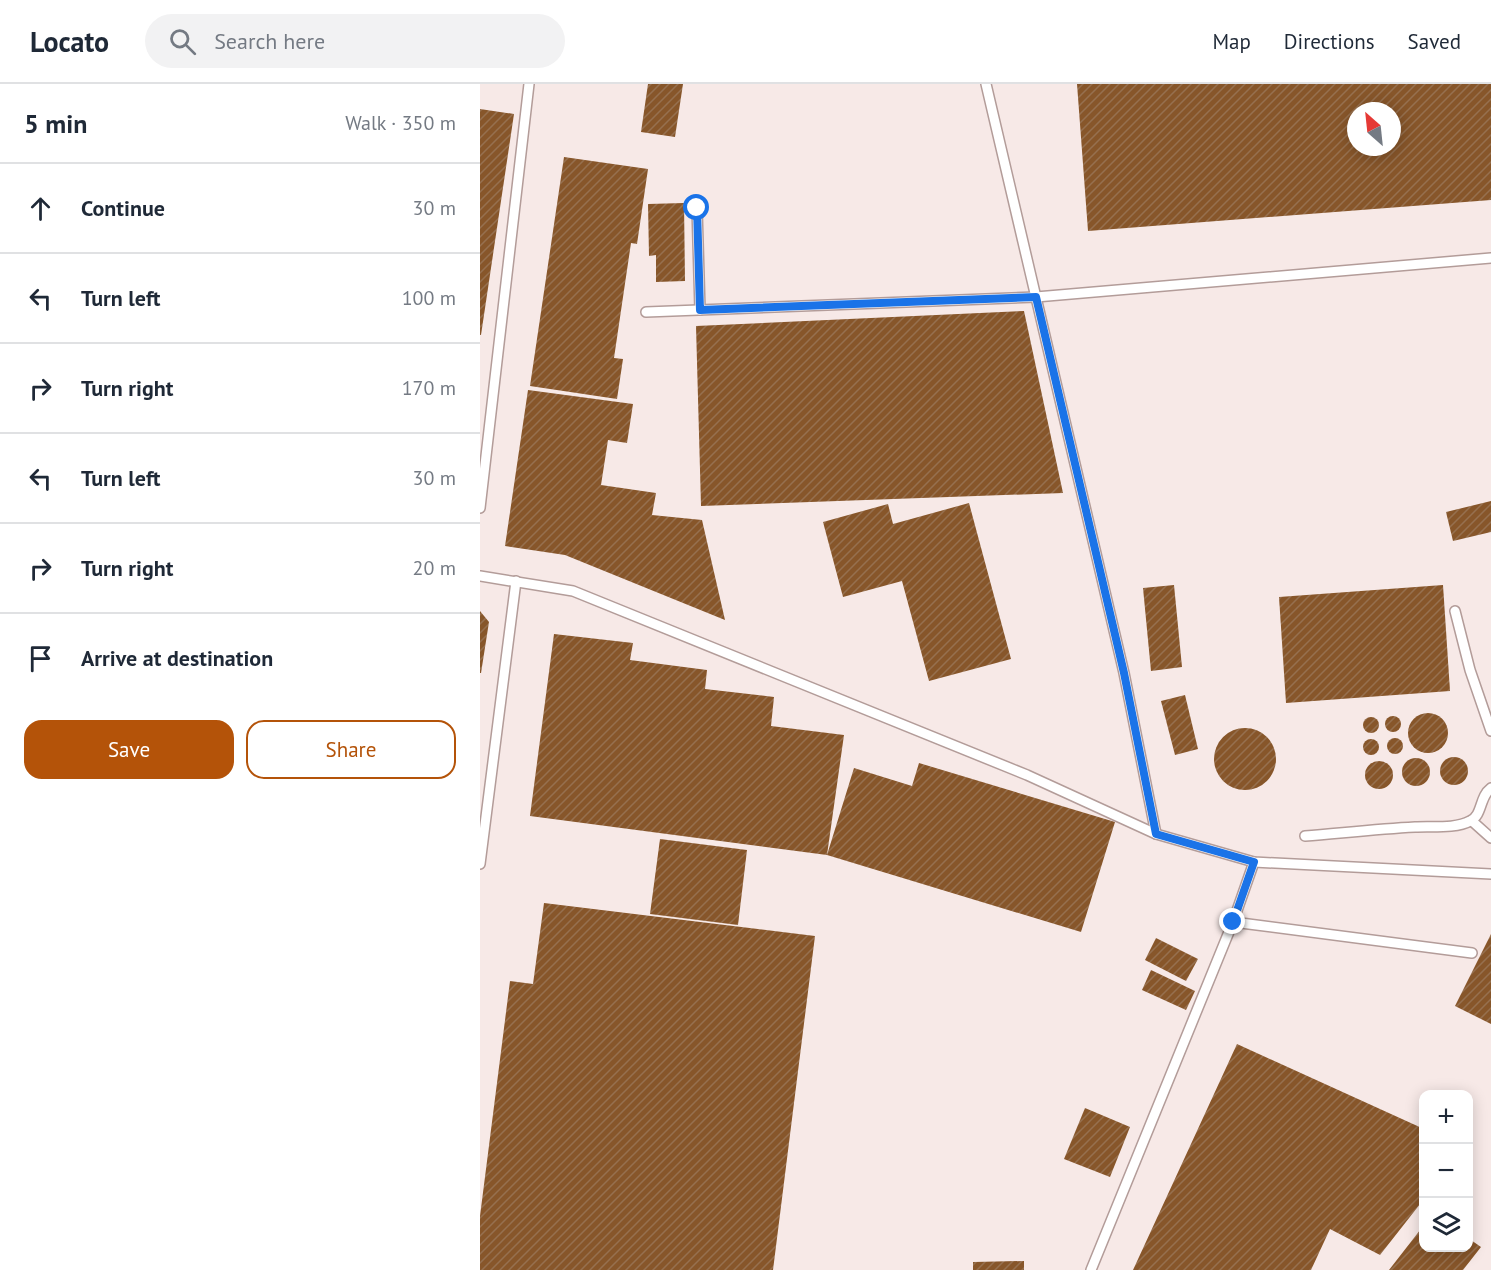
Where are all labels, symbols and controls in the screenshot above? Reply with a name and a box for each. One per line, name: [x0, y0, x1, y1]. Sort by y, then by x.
search box: [145, 14, 565, 68]
text: Locato: [30, 23, 109, 60]
icon: search: [166, 25, 199, 58]
text: Search here: [214, 27, 325, 55]
text: Map: [1212, 28, 1251, 55]
text: Directions: [1284, 28, 1375, 55]
text: Saved: [1408, 28, 1461, 55]
north arrow: [1347, 102, 1401, 156]
text: 5 min: [24, 107, 87, 140]
text: Walk · 350 m: [345, 110, 456, 136]
icon: ahead: [24, 192, 57, 225]
text: Continue: [81, 194, 165, 222]
route start: [683, 194, 709, 220]
text: 30 m: [413, 195, 456, 221]
icon: left: [24, 282, 57, 315]
text: Turn left: [81, 284, 161, 312]
text: 100 m: [402, 285, 456, 311]
icon: right: [24, 372, 57, 405]
text: Turn right: [81, 374, 173, 402]
text: 170 m: [402, 375, 456, 401]
icon: left: [24, 462, 57, 495]
text: Turn left: [81, 464, 161, 492]
text: 30 m: [413, 465, 456, 491]
icon: right: [24, 552, 57, 585]
text: Turn right: [81, 554, 173, 582]
text: 20 m: [413, 555, 456, 581]
icon: arrive: [24, 642, 57, 675]
text: Arrive at destination: [81, 644, 273, 672]
button: Save: [24, 720, 234, 779]
button: Share: [246, 720, 456, 779]
route end: [1219, 908, 1245, 934]
map controls: [1419, 1090, 1473, 1252]
button: +: [1419, 1090, 1473, 1144]
button: −: [1419, 1144, 1473, 1198]
button: layers: [1419, 1198, 1473, 1252]

